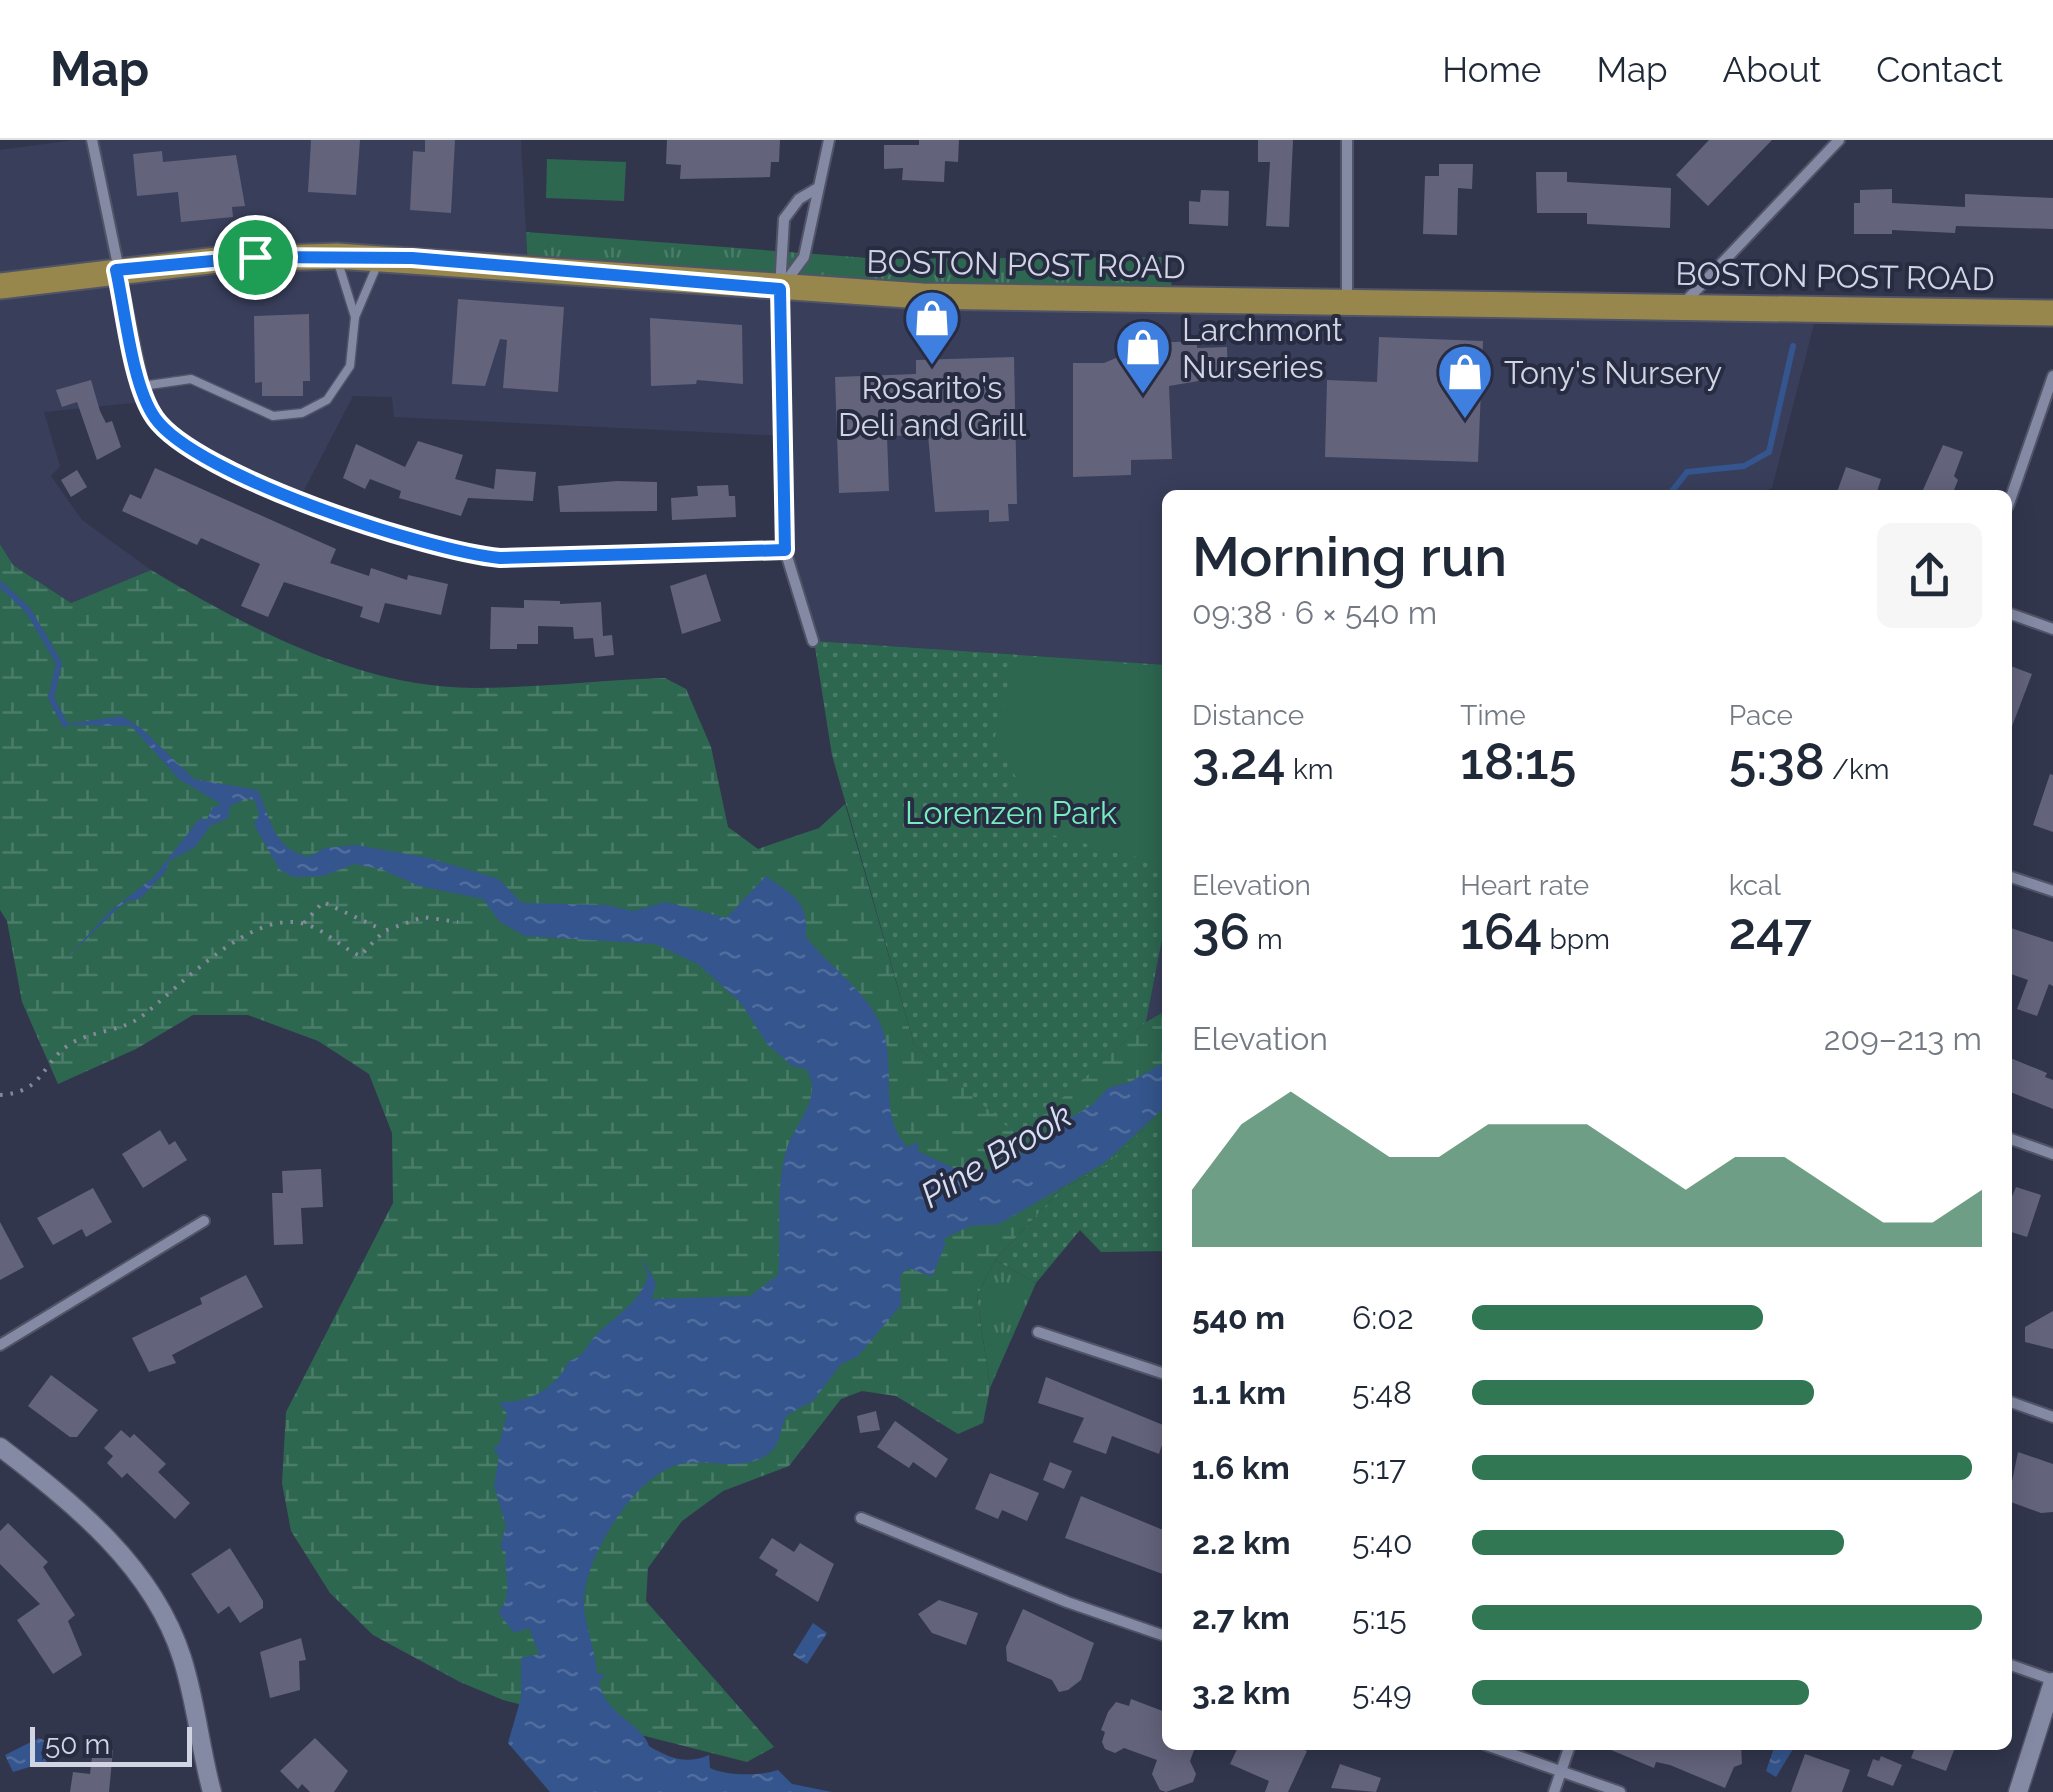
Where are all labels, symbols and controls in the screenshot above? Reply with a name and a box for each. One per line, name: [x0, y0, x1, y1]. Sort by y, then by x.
text: Map: [50, 41, 149, 97]
text: Home: [1442, 49, 1541, 90]
text: Map: [1596, 49, 1668, 90]
text: About: [1723, 49, 1821, 90]
text: Contact: [1876, 49, 2003, 90]
pin: [213, 215, 298, 300]
icon: arrive: [228, 230, 283, 285]
street label: BOSTON POST ROAD: [866, 243, 1186, 285]
street label: BOSTON POST ROAD: [1675, 255, 1995, 297]
shop icon: Rosarito's Deli and Grill: [902, 288, 962, 367]
place label: Larchmont Nurseries: [1182, 311, 1343, 385]
shop icon: Larchmont Nurseries: [1113, 317, 1173, 396]
shop icon: Tony's Nursery: [1435, 342, 1495, 421]
place label: Tony's Nursery: [1504, 354, 1722, 391]
place label: Rosarito's Deli and Grill: [838, 369, 1026, 443]
button: share: [1877, 523, 1982, 628]
text: Morning run: [1192, 524, 1507, 589]
text: 09:38 · 6 × 540 m: [1192, 594, 1437, 631]
text: Distance: [1192, 699, 1304, 732]
text: Time: [1460, 699, 1526, 732]
text: Pace: [1729, 699, 1793, 732]
text: 3.24: [1192, 732, 1286, 791]
text: 18:15: [1460, 732, 1576, 791]
text: 5:38: [1729, 732, 1825, 791]
text: km: [1286, 753, 1333, 786]
text: /km: [1825, 753, 1889, 786]
park label: Lorenzen Park: [905, 794, 1117, 831]
text: Elevation: [1192, 869, 1311, 902]
text: Heart rate: [1460, 869, 1589, 902]
text: kcal: [1729, 869, 1781, 902]
text: 36: [1192, 902, 1250, 961]
text: 164: [1460, 902, 1542, 961]
text: 247: [1729, 902, 1812, 961]
text: m: [1250, 923, 1283, 956]
text: bpm: [1542, 923, 1610, 956]
text: Elevation: [1192, 1020, 1328, 1057]
text: 209–213 m: [1824, 1020, 1982, 1057]
water label: Pine Brook: [913, 1094, 1079, 1216]
text: 540 m: [1192, 1299, 1285, 1336]
text: 6:02: [1352, 1299, 1414, 1336]
text: 1.1 km: [1192, 1374, 1286, 1411]
text: 5:48: [1352, 1374, 1412, 1411]
text: 1.6 km: [1192, 1449, 1290, 1486]
text: 5:17: [1352, 1449, 1406, 1486]
text: 2.2 km: [1192, 1524, 1291, 1561]
text: 5:40: [1352, 1524, 1413, 1561]
text: 2.7 km: [1192, 1599, 1290, 1636]
text: 5:15: [1352, 1599, 1407, 1636]
text: 3.2 km: [1192, 1674, 1290, 1711]
text: 5:49: [1352, 1674, 1412, 1711]
scale bar: [30, 1722, 192, 1766]
text: 50 m: [45, 1728, 110, 1761]

